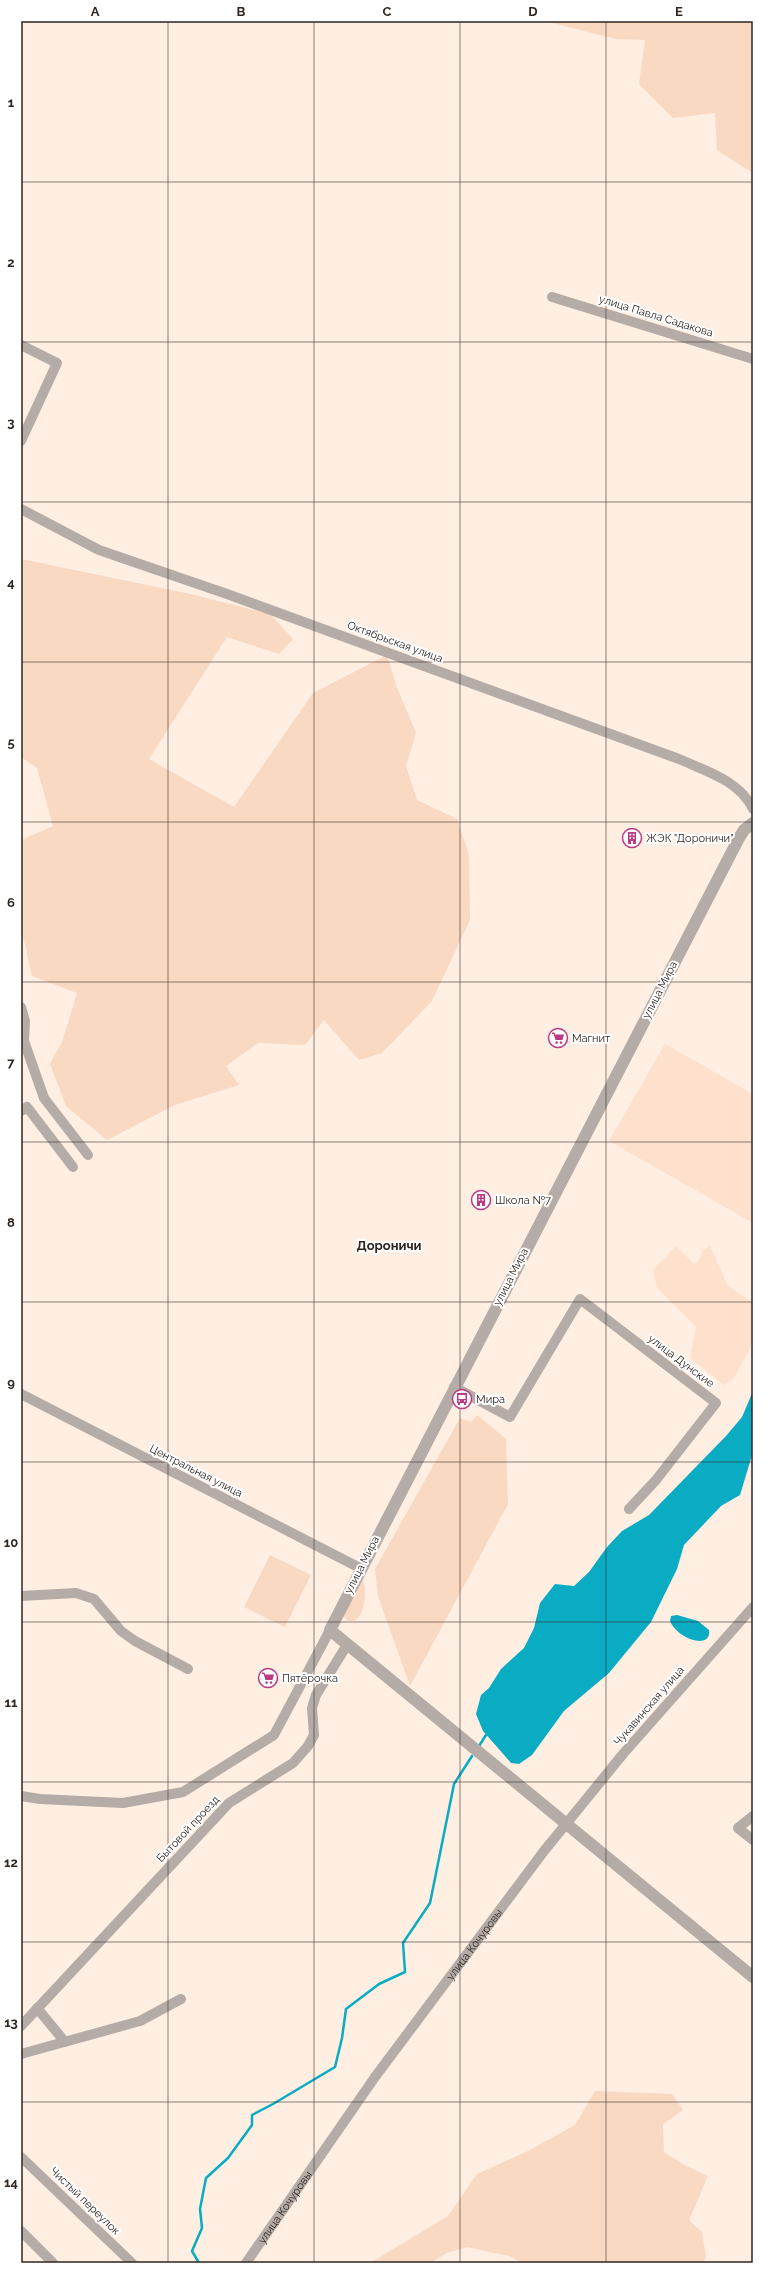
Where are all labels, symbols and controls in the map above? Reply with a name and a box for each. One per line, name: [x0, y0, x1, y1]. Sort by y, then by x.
text: A: [91, 4, 100, 19]
text: B: [237, 4, 246, 19]
text: C: [383, 4, 392, 19]
text: D: [528, 4, 538, 19]
text: E: [675, 4, 683, 19]
text: 1: [8, 95, 15, 110]
text: 2: [7, 255, 15, 270]
street label: улица Павла Садакова: [597, 292, 715, 340]
text: 3: [7, 415, 15, 430]
text: 4: [7, 575, 15, 590]
street label: Октябрьская улица: [345, 619, 445, 665]
text: 5: [7, 735, 15, 750]
building icon: ЖЭК "Дороничи": [621, 827, 643, 849]
place label: ЖЭК "Дороничи": [646, 832, 733, 845]
text: 6: [7, 895, 15, 910]
street label: улица Мира: [640, 959, 680, 1021]
supermarket icon: Магнит: [547, 1027, 569, 1049]
place label: Магнит: [572, 1032, 611, 1045]
text: 7: [7, 1055, 15, 1070]
building icon: Школа №7: [470, 1189, 492, 1211]
place label: Школа №7: [495, 1194, 551, 1207]
text: 8: [7, 1215, 15, 1230]
district label: Дороничи: [356, 1238, 422, 1253]
street label: улица Мира: [491, 1246, 531, 1308]
street label: улица Дунские: [645, 1332, 717, 1390]
text: 9: [7, 1375, 15, 1390]
bus stop icon: Мира: [451, 1388, 473, 1410]
place label: Мира: [476, 1393, 505, 1406]
street label: Центральная улица: [147, 1442, 245, 1500]
street label: улица Мира: [342, 1534, 382, 1596]
text: 10: [4, 1535, 18, 1550]
street label: Чукавинская улица: [611, 1664, 687, 1748]
supermarket icon: Пятёрочка: [257, 1667, 279, 1689]
place label: Пятёрочка: [282, 1672, 338, 1685]
text: 11: [5, 1695, 18, 1710]
street label: Бытовой проезд: [154, 1793, 222, 1865]
text: 12: [4, 1855, 18, 1870]
street label: улица Кочуровы: [443, 1906, 505, 1982]
text: 13: [4, 2015, 18, 2030]
street label: Чистый переулок: [47, 2164, 123, 2238]
street label: улица Кочуровы: [255, 2168, 314, 2246]
text: 14: [4, 2175, 18, 2190]

